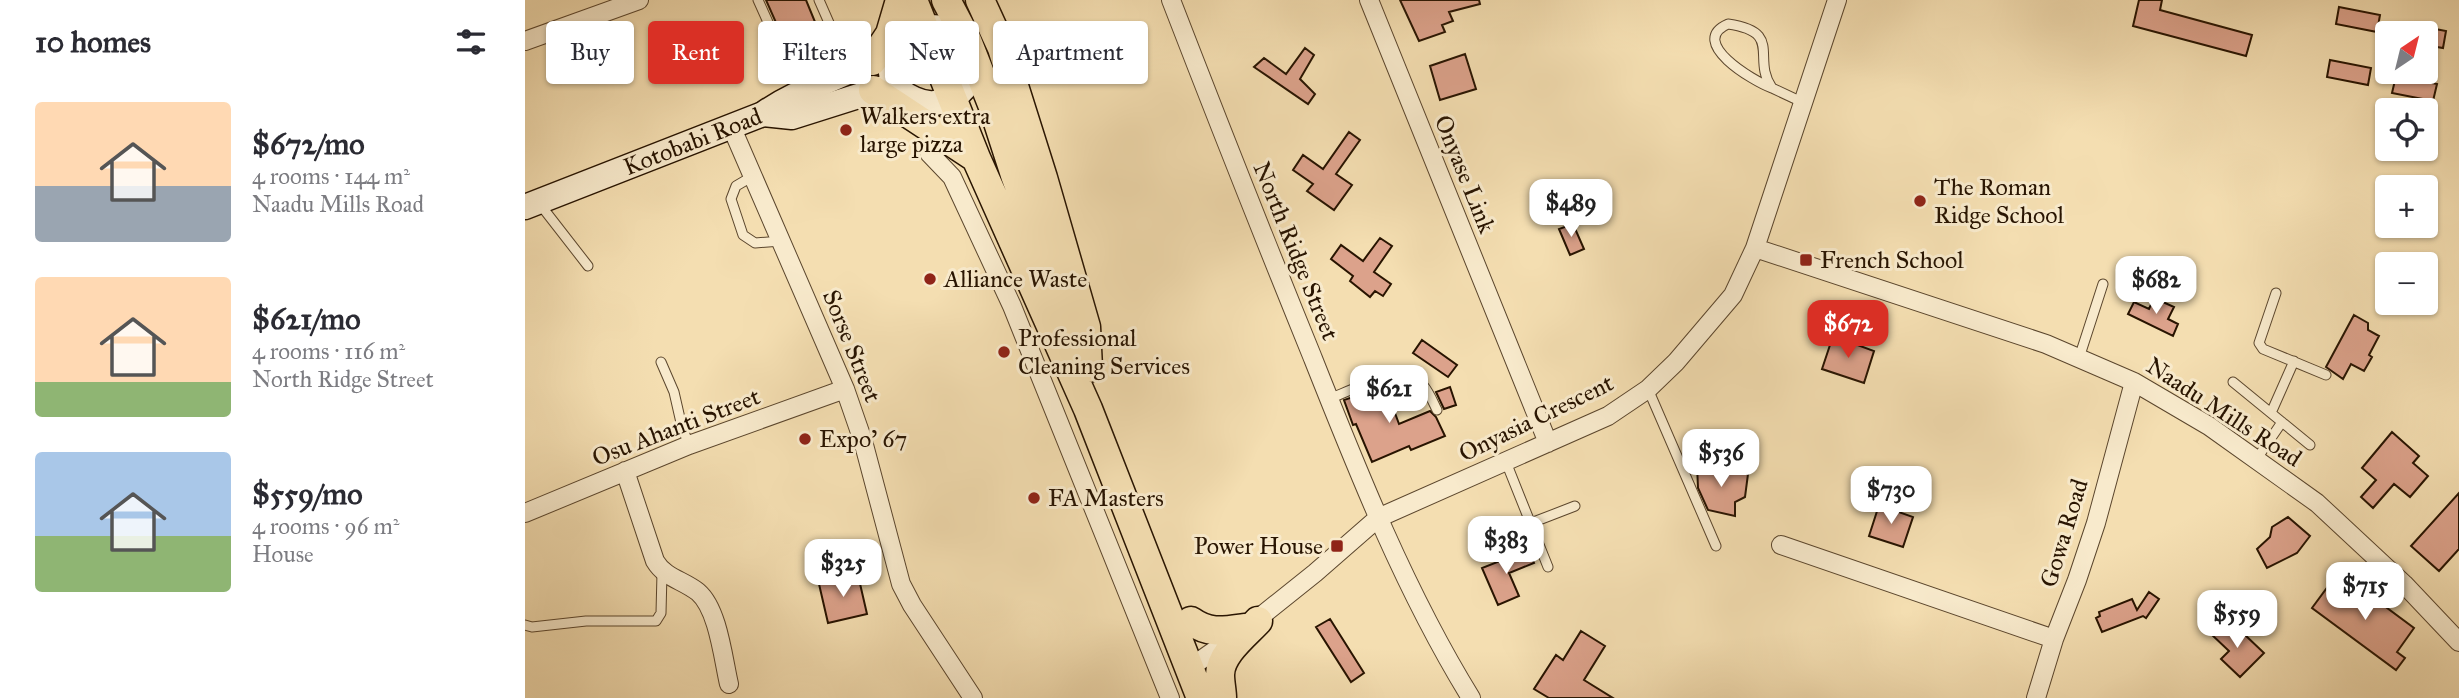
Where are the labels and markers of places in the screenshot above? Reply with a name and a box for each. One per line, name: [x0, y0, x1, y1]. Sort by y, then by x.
place label: Walkers extra large pizza: [860, 101, 991, 159]
marker: Walkers extra large pizza: [838, 122, 854, 138]
place label: The Roman Ridge School: [1934, 172, 2064, 230]
pin: $489: [1530, 180, 1612, 239]
marker: The Roman Ridge School: [1912, 193, 1928, 209]
place label: French School: [1820, 245, 1964, 275]
marker: French School: [1798, 252, 1814, 268]
pin: $682: [2115, 256, 2197, 316]
place label: Alliance Waste: [943, 264, 1087, 294]
marker: Alliance Waste: [922, 271, 938, 287]
pin: $672: [1807, 300, 1889, 360]
place label: Professional Cleaning Services: [1018, 323, 1190, 381]
marker: Professional Cleaning Services: [996, 344, 1012, 360]
pin: $621: [1348, 366, 1430, 425]
place label: Expo' 67: [819, 424, 907, 454]
pin: $536: [1680, 430, 1762, 489]
marker: Expo' 67: [797, 431, 813, 447]
pin: $730: [1850, 466, 1932, 526]
place label: FA Masters: [1048, 483, 1164, 513]
marker: FA Masters: [1026, 490, 1042, 506]
pin: $383: [1465, 516, 1547, 576]
place label: Power House: [1194, 531, 1323, 561]
marker: Power House: [1329, 538, 1345, 554]
pin: $325: [802, 540, 884, 599]
pin: $715: [2324, 562, 2406, 622]
pin: $559: [2196, 590, 2278, 650]

